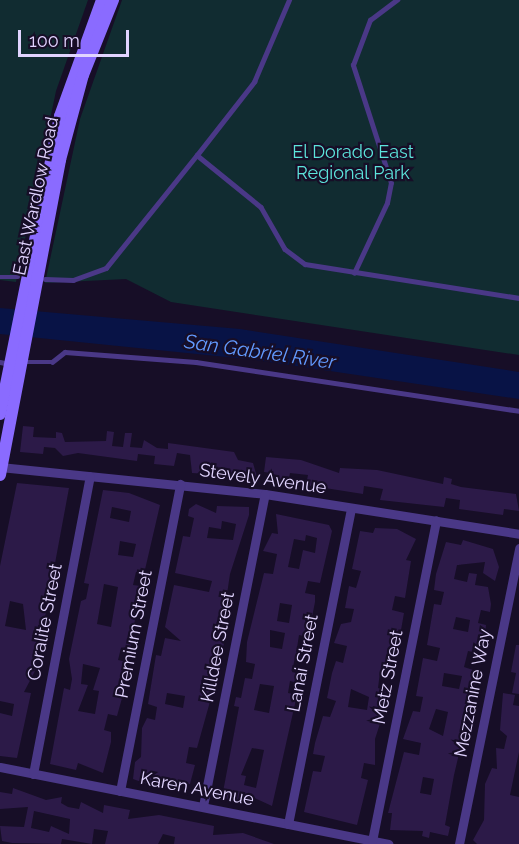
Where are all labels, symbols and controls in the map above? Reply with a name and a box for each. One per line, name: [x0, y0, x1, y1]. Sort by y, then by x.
scale bar: [21, 18, 132, 56]
text: 100 m: [29, 30, 80, 51]
street label: East Wardlow Road: [9, 114, 63, 278]
park label: El Dorado East Regional Park: [292, 142, 414, 184]
water label: San Gabriel River: [182, 329, 338, 375]
street label: Stevely Avenue: [198, 459, 328, 499]
street label: Coralite Street: [23, 562, 67, 682]
street label: Premium Street: [111, 568, 157, 700]
street label: Killdee Street: [197, 590, 239, 704]
street label: Lanai Street: [283, 612, 323, 714]
street label: Mezzanine Way: [450, 627, 496, 759]
street label: Metz Street: [368, 628, 408, 726]
street label: Karen Avenue: [138, 767, 256, 811]

